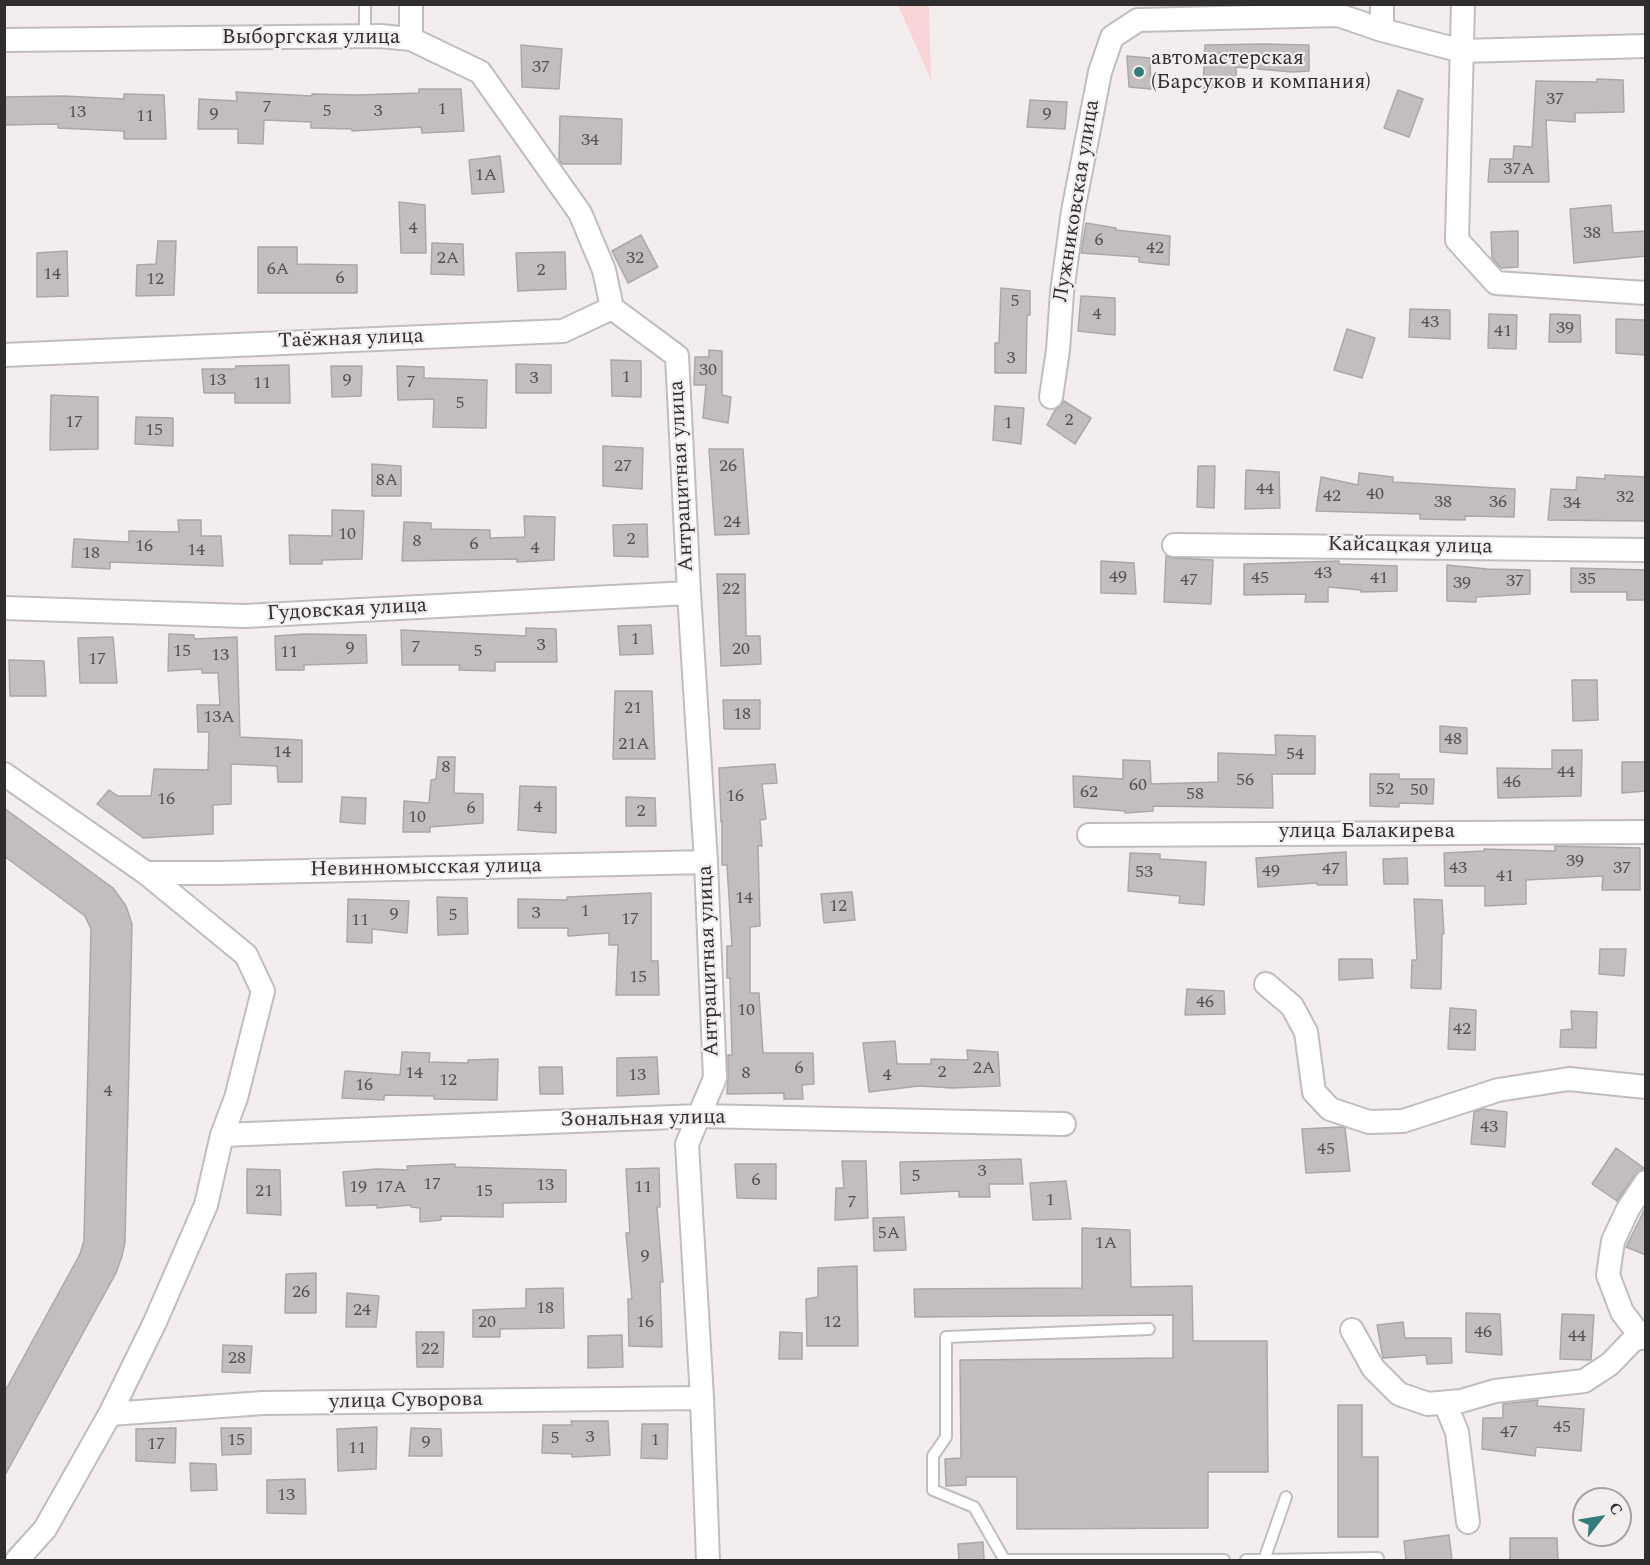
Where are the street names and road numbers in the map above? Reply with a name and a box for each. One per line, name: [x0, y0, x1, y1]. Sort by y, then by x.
street label: Выборгская улица: [222, 26, 400, 52]
street label: Лужниковская улица: [1050, 98, 1106, 304]
street label: Таёжная улица: [278, 325, 424, 355]
street label: Антрацитная улица: [665, 380, 701, 572]
street label: Кайсацкая улица: [1327, 533, 1493, 561]
street label: Гудовская улица: [266, 594, 428, 628]
street label: улица Балакирева: [1279, 820, 1455, 846]
street label: Невинномысская улица: [310, 854, 542, 884]
street label: Антрацитная улица: [694, 865, 726, 1057]
street label: Зональная улица: [560, 1106, 726, 1134]
street label: улица Суворова: [329, 1388, 483, 1416]

